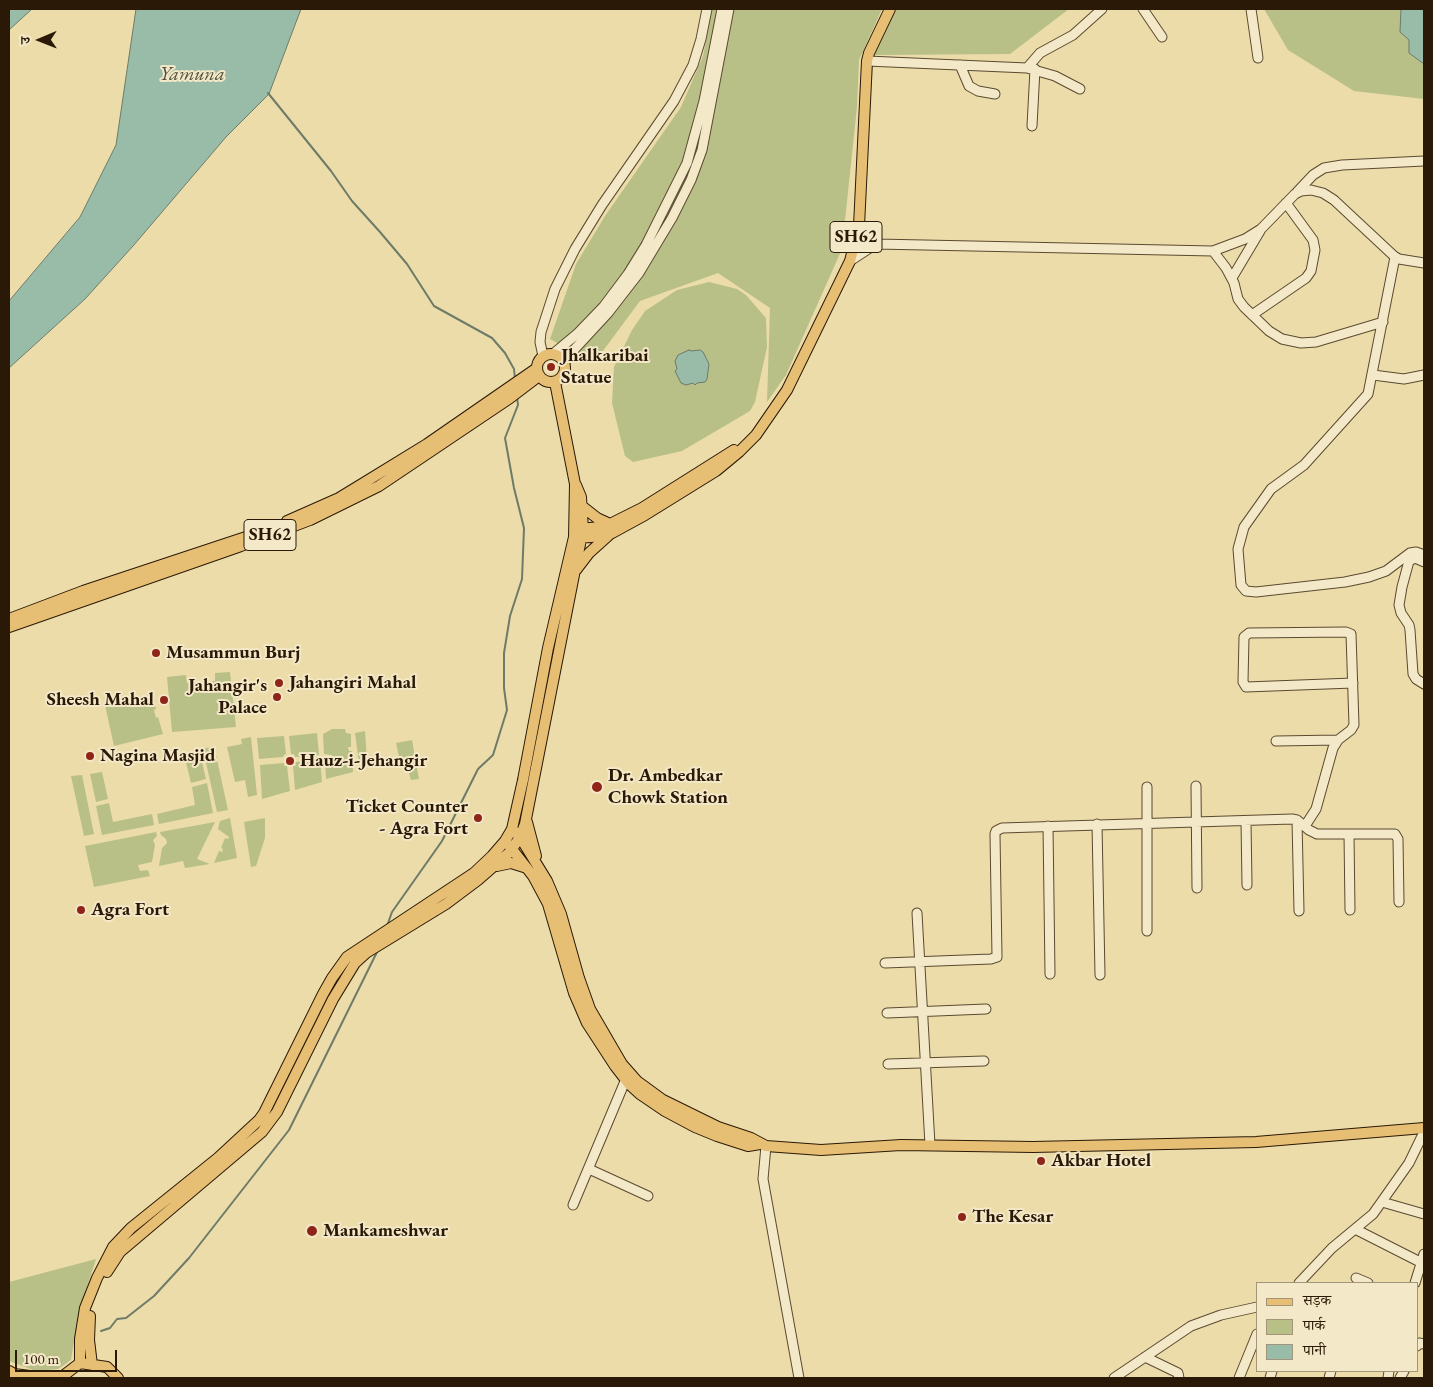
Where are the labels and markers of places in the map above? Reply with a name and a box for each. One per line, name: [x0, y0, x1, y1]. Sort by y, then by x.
place label: Jhalkaribai Statue: [561, 345, 649, 389]
marker: Jhalkaribai Statue: [545, 361, 557, 373]
place label: Musammun Burj: [166, 642, 300, 664]
marker: Musammun Burj: [150, 647, 162, 659]
place label: Jahangiri Mahal: [289, 672, 417, 694]
place label: Jahangir's Palace: [188, 675, 267, 719]
marker: Jahangiri Mahal: [273, 677, 285, 689]
place label: Sheesh Mahal: [46, 689, 154, 711]
marker: Jahangir's Palace: [271, 691, 283, 703]
marker: Sheesh Mahal: [158, 694, 170, 706]
place label: Nagina Masjid: [100, 745, 215, 767]
marker: Nagina Masjid: [84, 750, 96, 762]
place label: Hauz-i-Jehangir: [300, 750, 427, 772]
marker: Hauz-i-Jehangir: [284, 755, 296, 767]
place label: Dr. Ambedkar Chowk Station: [608, 765, 728, 809]
marker: Dr. Ambedkar Chowk Station: [590, 780, 604, 794]
place label: Ticket Counter - Agra Fort: [346, 796, 468, 840]
marker: Ticket Counter - Agra Fort: [472, 812, 484, 824]
place label: Agra Fort: [91, 899, 169, 921]
marker: Agra Fort: [75, 904, 87, 916]
place label: Akbar Hotel: [1051, 1150, 1151, 1172]
marker: Akbar Hotel: [1035, 1155, 1047, 1167]
place label: The Kesar: [972, 1206, 1053, 1228]
marker: The Kesar: [956, 1211, 968, 1223]
place label: Mankameshwar: [323, 1220, 448, 1242]
marker: Mankameshwar: [305, 1224, 319, 1238]

